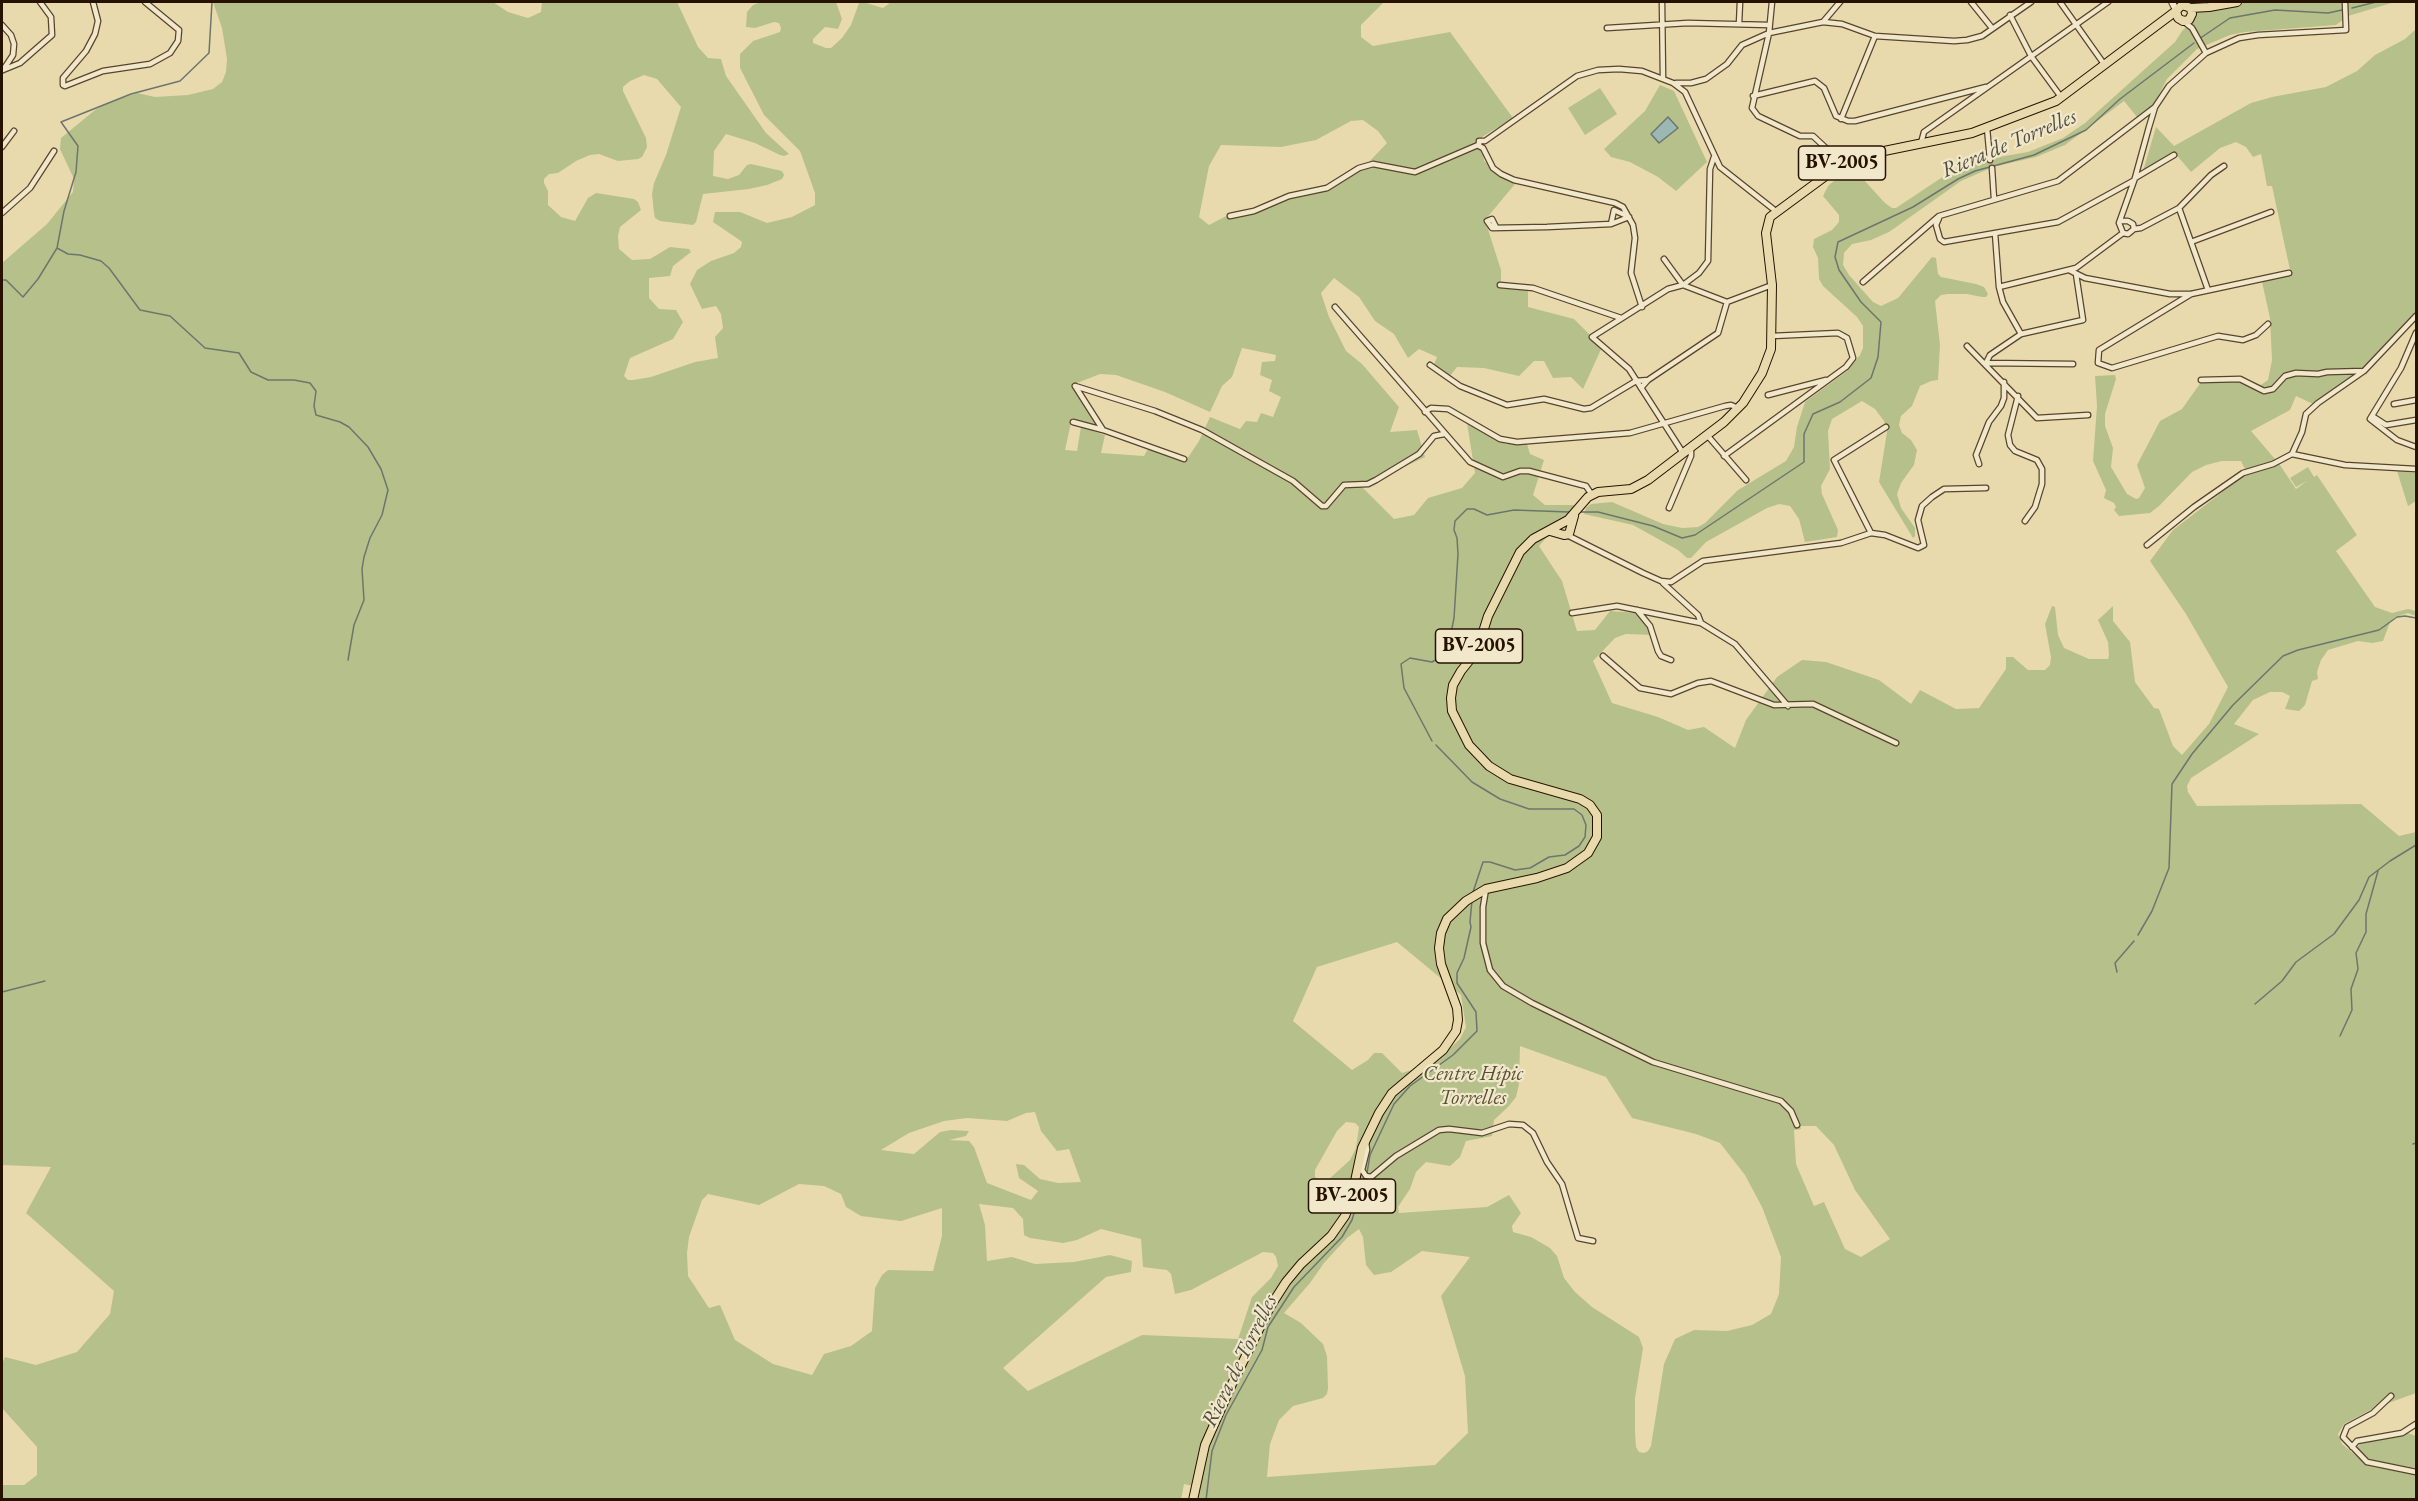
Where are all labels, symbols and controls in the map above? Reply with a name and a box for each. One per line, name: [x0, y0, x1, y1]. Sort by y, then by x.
water label: Riera de Torrelles: [1937, 104, 2081, 184]
road number: BV-2005: [1798, 146, 1886, 180]
road number: BV-2005: [1436, 629, 1522, 663]
park label: Centre Hípic Torrelles: [1423, 1061, 1523, 1111]
road number: BV-2005: [1308, 1179, 1396, 1213]
water label: Riera de Torrelles: [1196, 1290, 1284, 1432]

